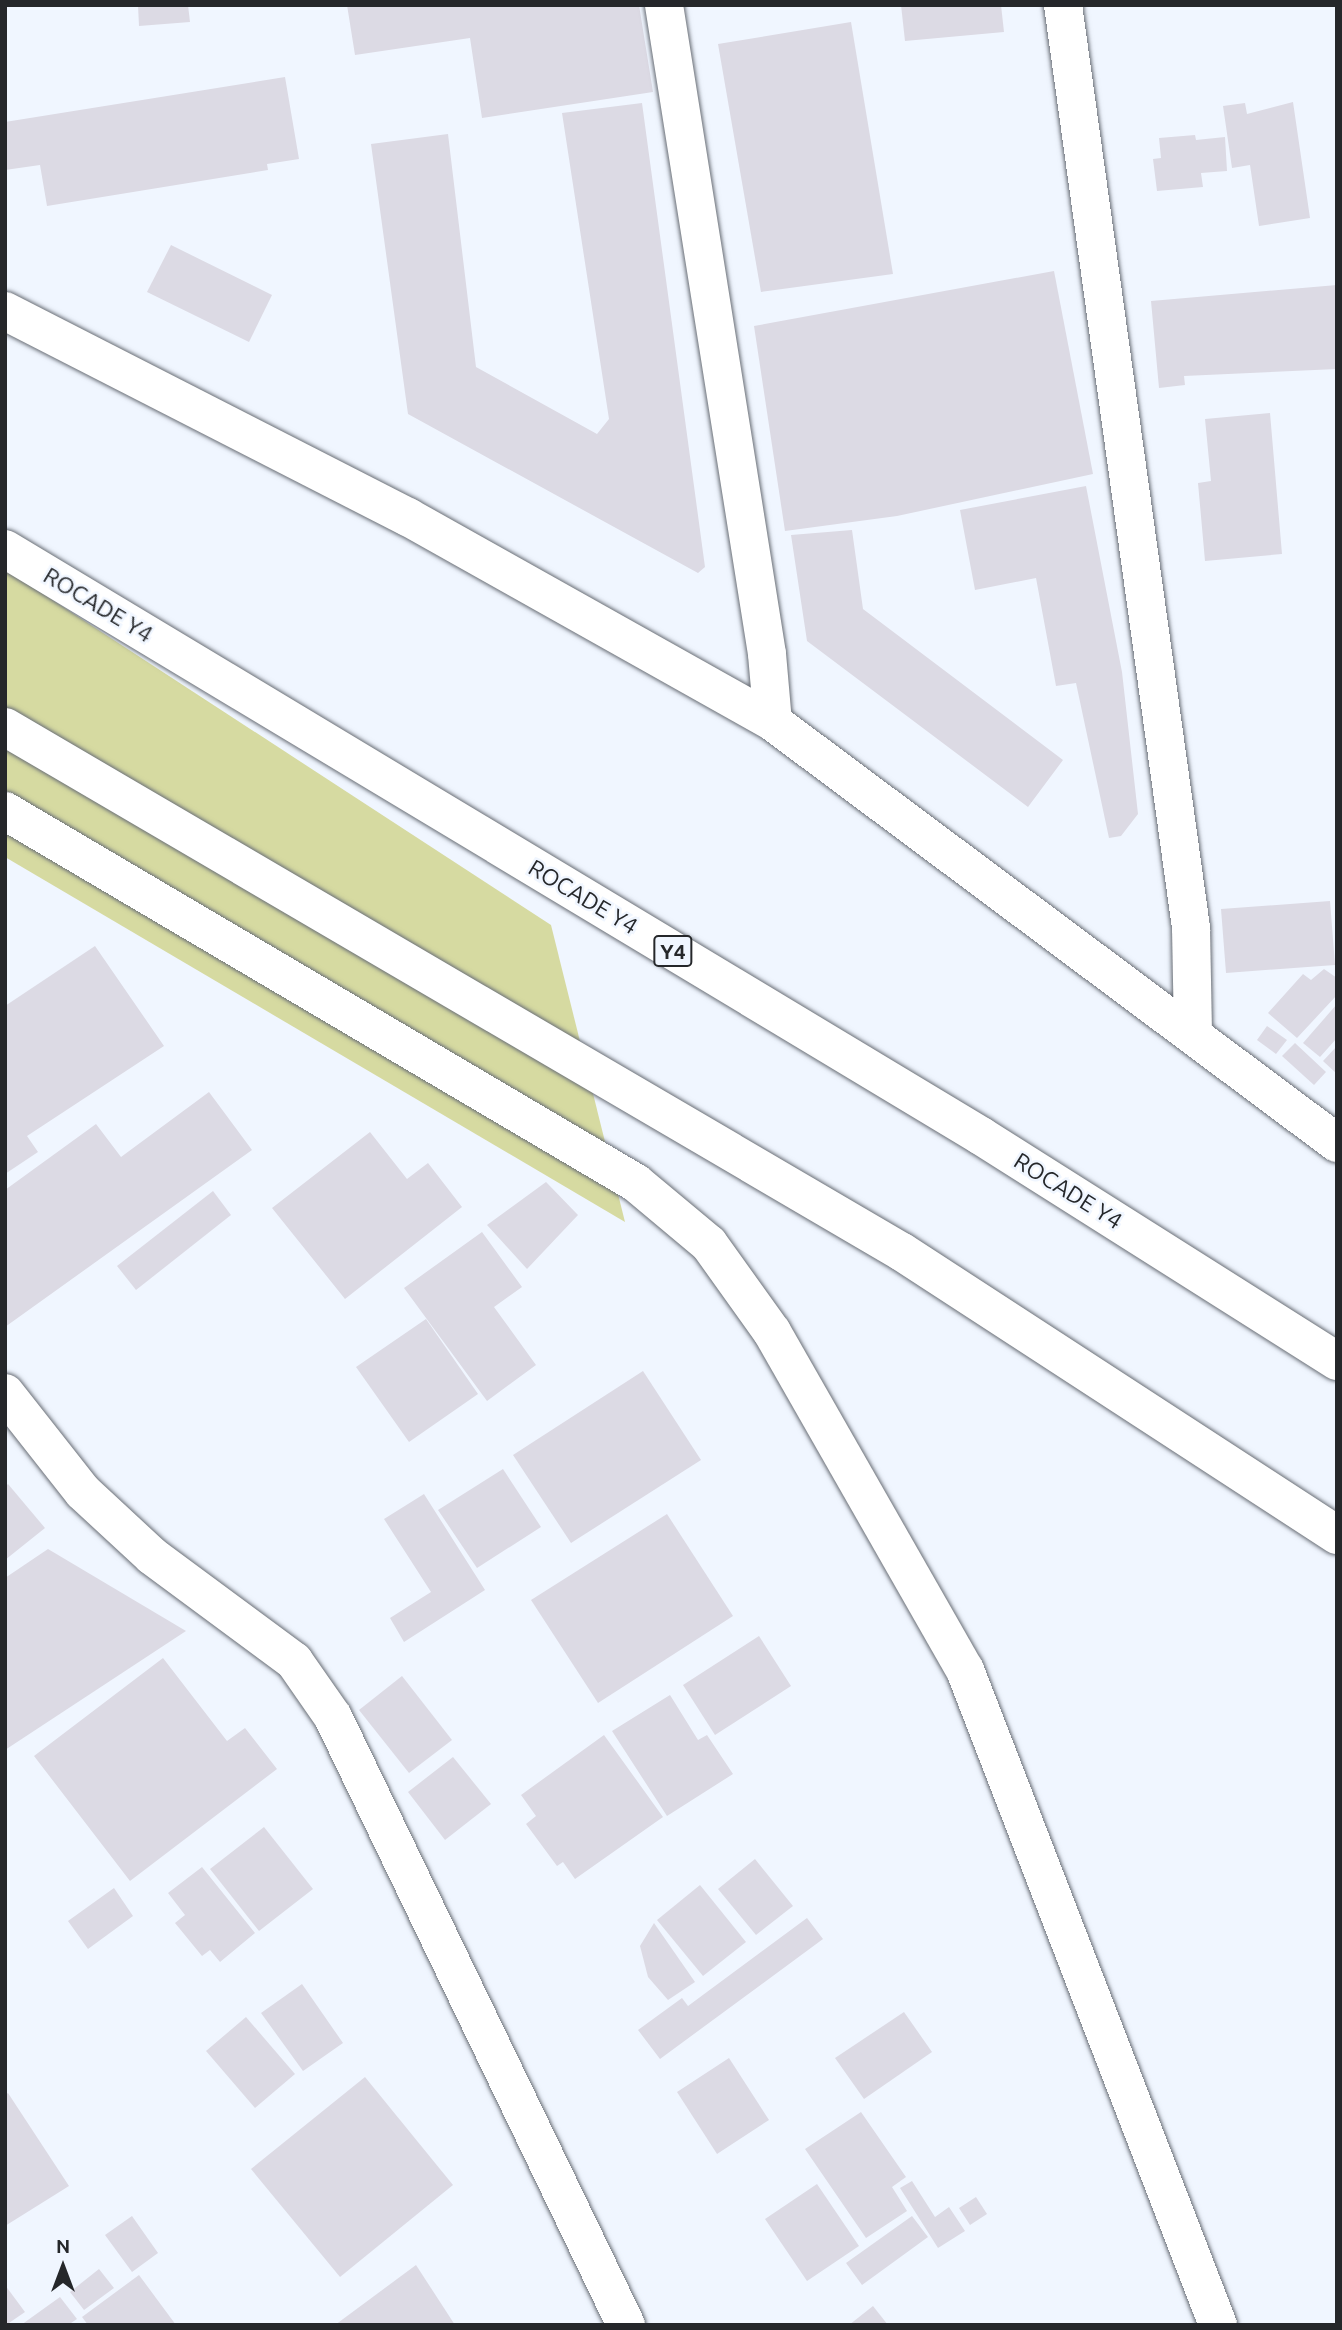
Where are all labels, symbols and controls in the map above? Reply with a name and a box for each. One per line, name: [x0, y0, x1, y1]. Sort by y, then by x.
street label: ROCADE Y4: [38, 562, 158, 648]
street label: ROCADE Y4: [523, 854, 643, 940]
road number: Y4: [652, 934, 694, 968]
street label: ROCADE Y4: [1009, 1147, 1127, 1235]
north arrow: [28, 2232, 98, 2302]
text: N: [56, 2235, 70, 2257]

